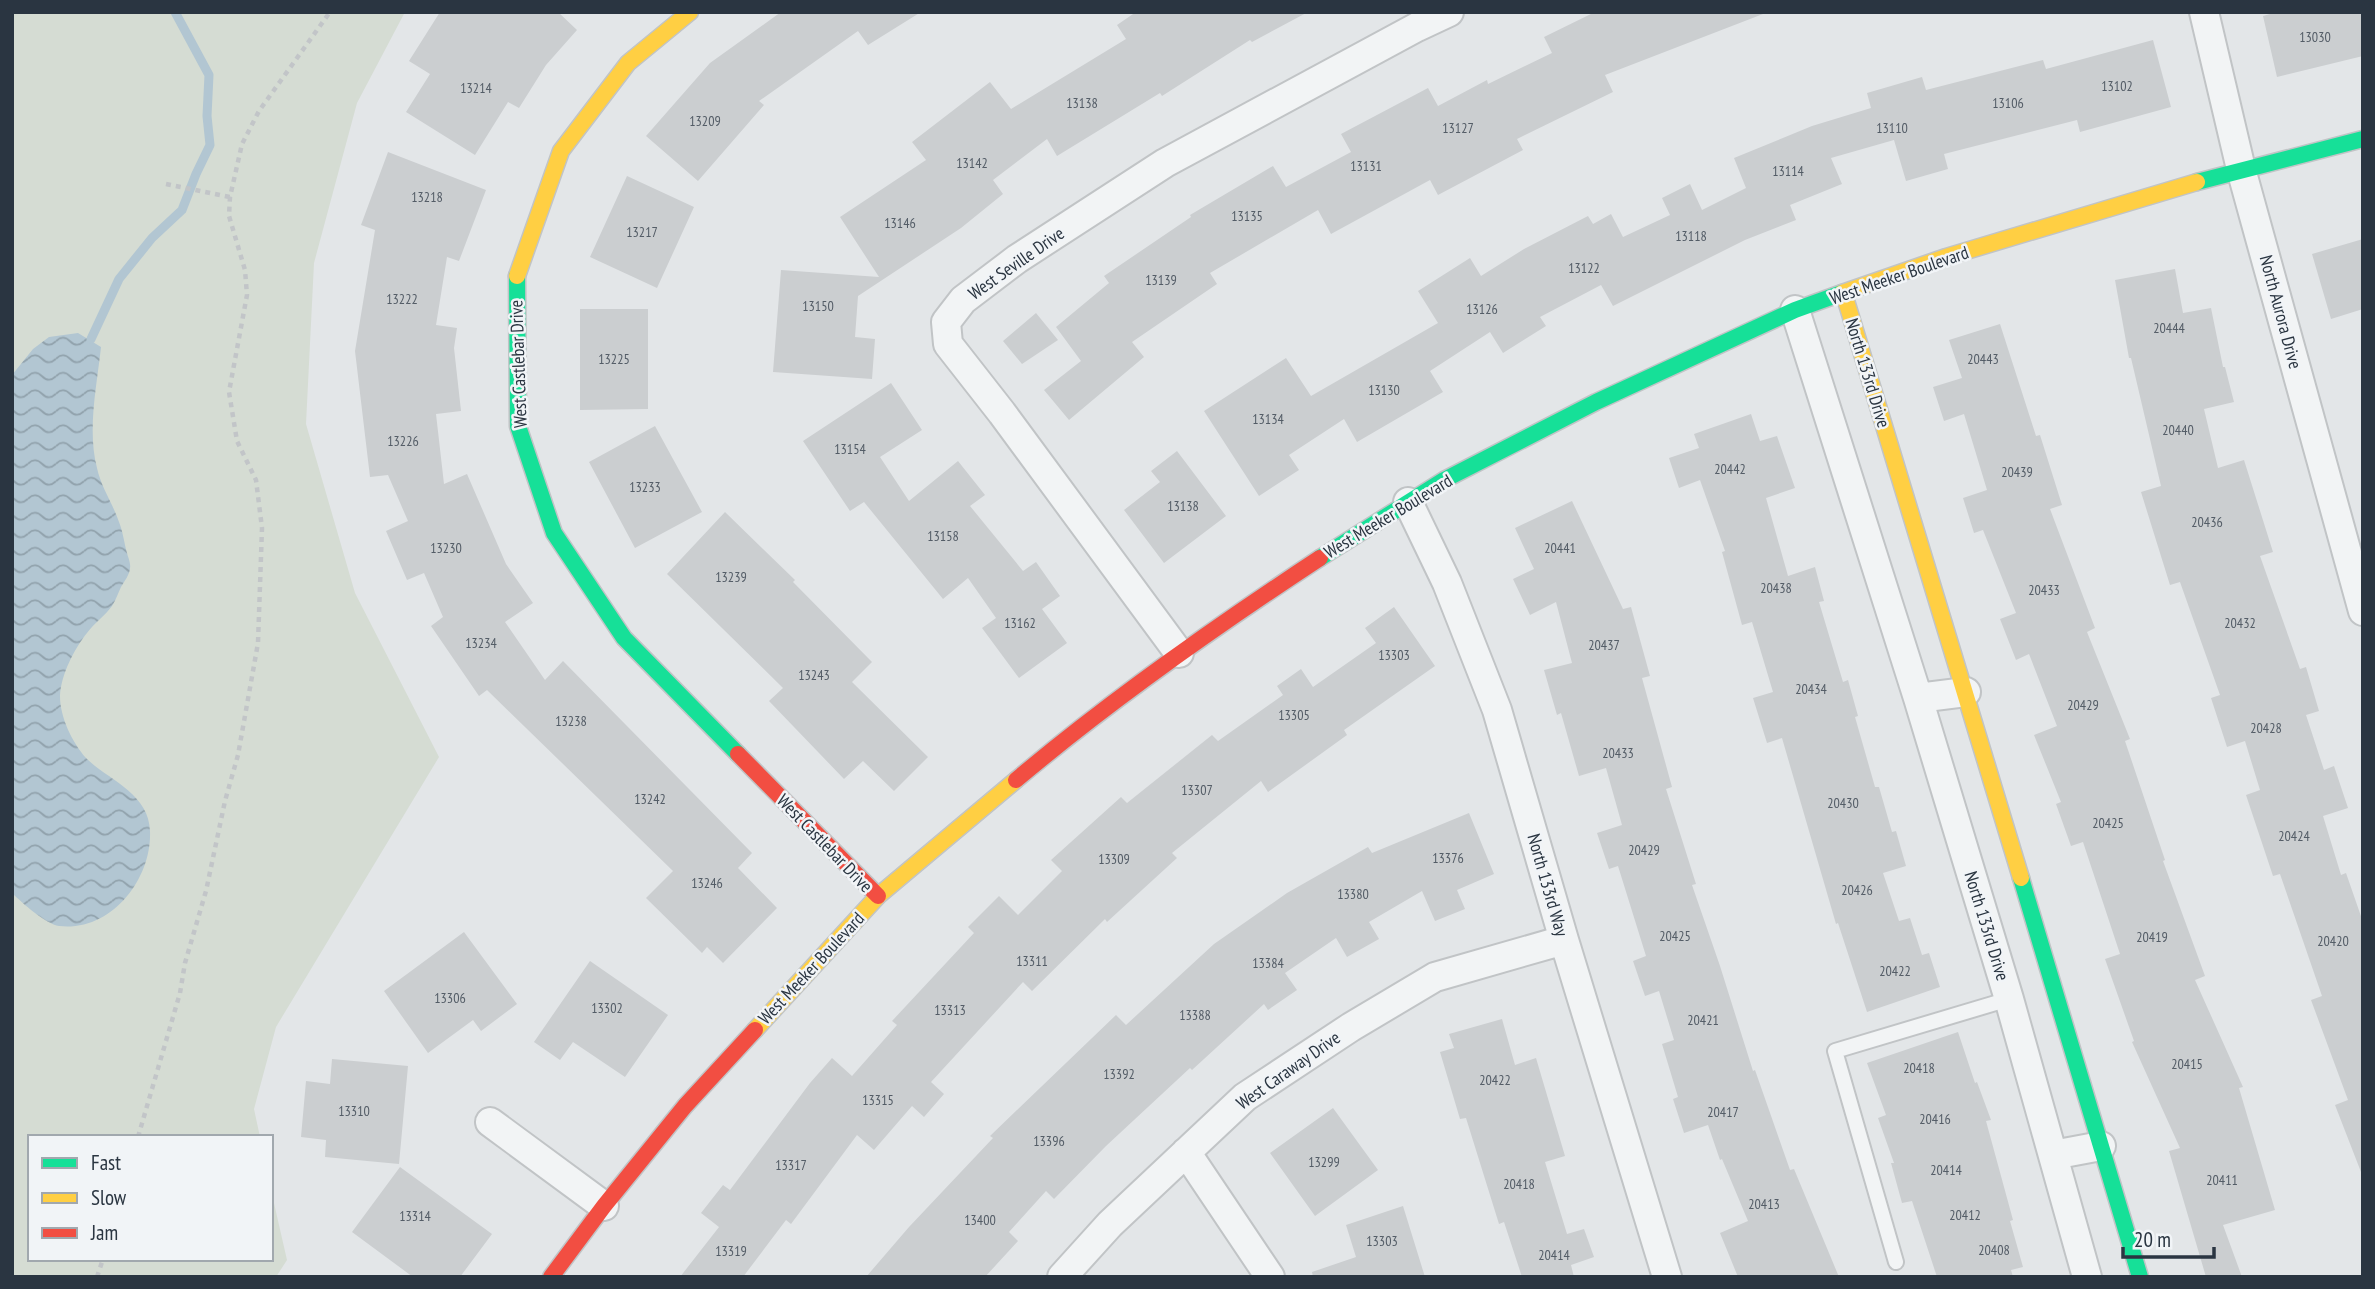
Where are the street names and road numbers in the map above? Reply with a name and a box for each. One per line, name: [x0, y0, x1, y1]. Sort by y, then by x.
street label: West Seville Drive: [964, 222, 1068, 304]
street label: West Meeker Boulevard: [1827, 240, 1971, 310]
street label: North Aurora Drive: [2255, 253, 2307, 371]
street label: West Castlebar Drive: [504, 300, 532, 428]
street label: North 133rd Drive: [1840, 316, 1896, 430]
street label: West Meeker Boulevard: [1320, 469, 1456, 563]
street label: West Castlebar Drive: [772, 789, 878, 897]
street label: North 133rd Way: [1522, 831, 1574, 939]
street label: North 133rd Drive: [1959, 869, 2015, 983]
street label: West Meeker Boulevard: [753, 907, 869, 1029]
street label: West Caraway Drive: [1232, 1026, 1344, 1114]

